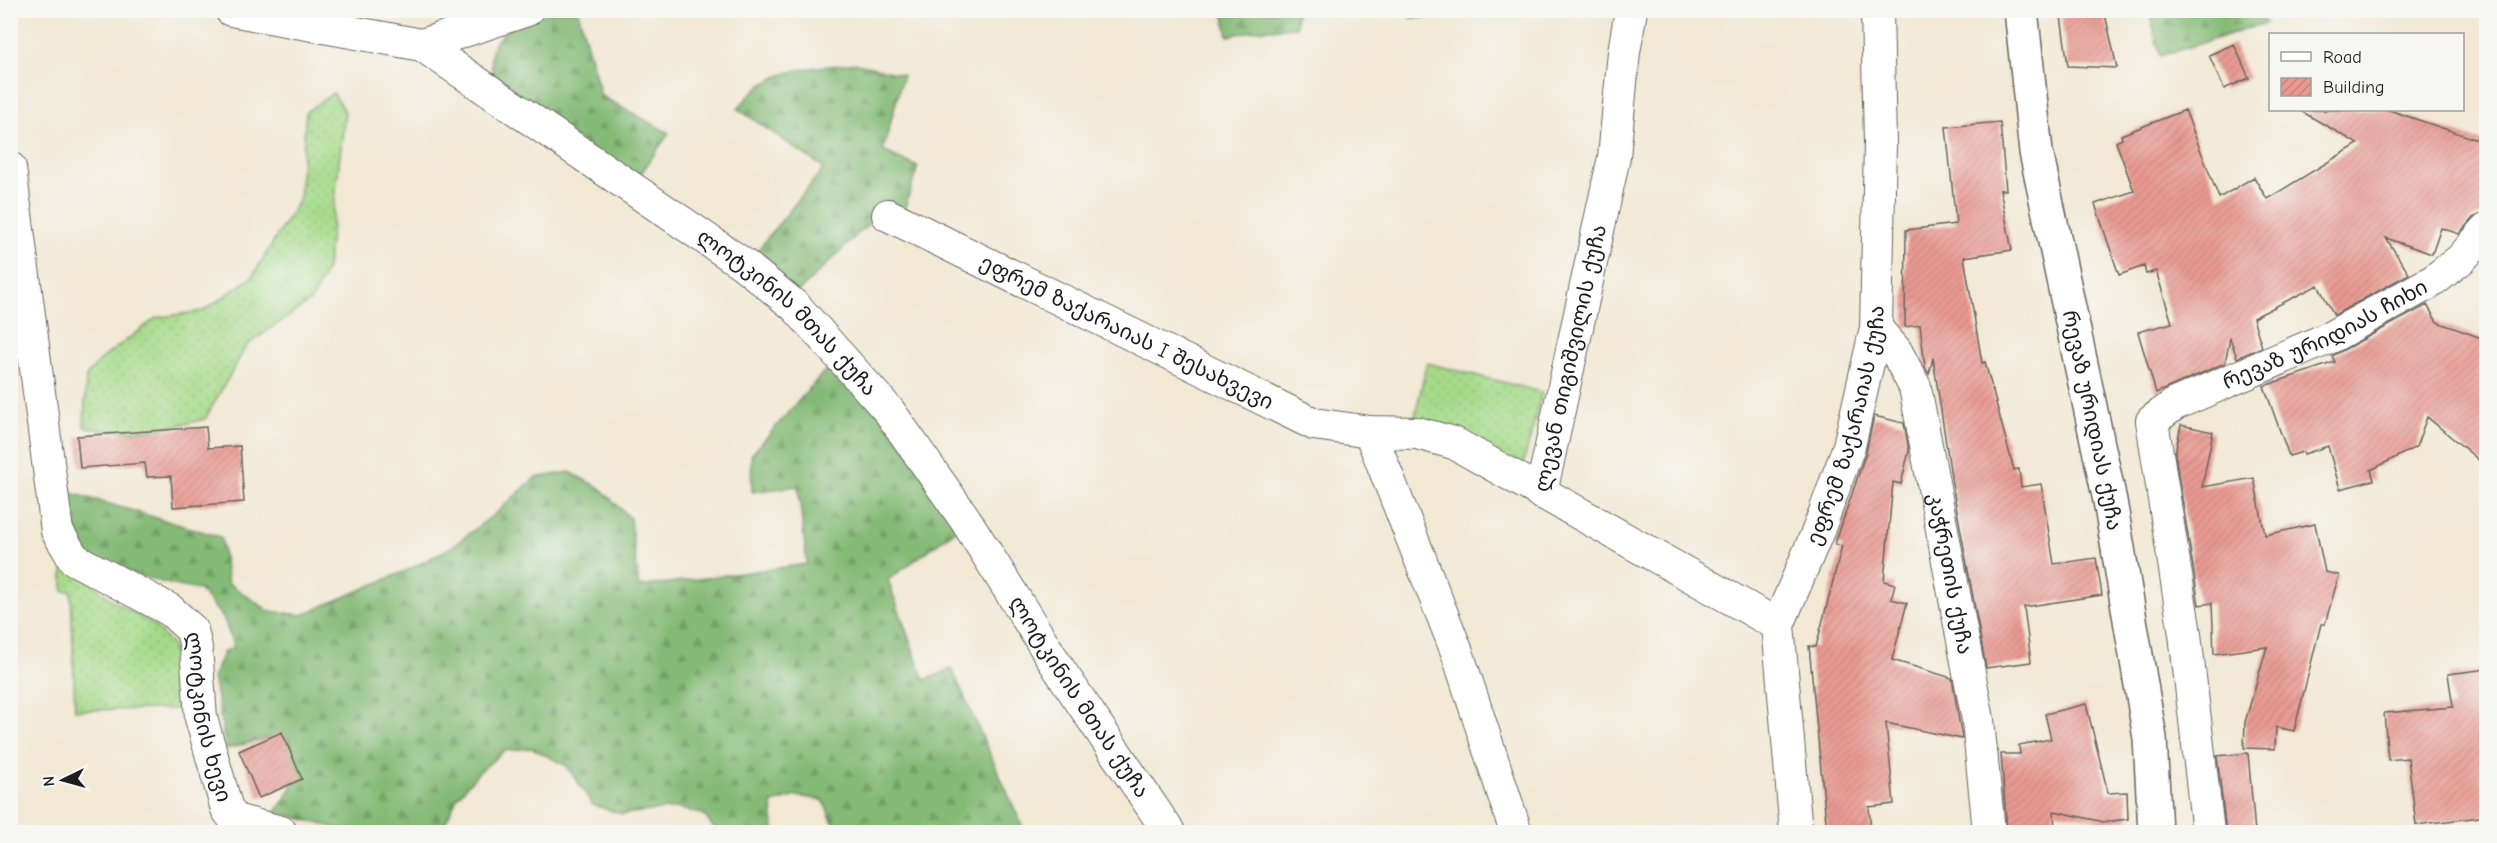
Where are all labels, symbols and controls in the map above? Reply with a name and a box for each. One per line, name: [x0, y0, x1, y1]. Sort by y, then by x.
legend: [2269, 33, 2464, 111]
text: Road: [2323, 47, 2362, 68]
text: Building: [2323, 77, 2385, 98]
street label: ლევან თიგიშვილის ქუჩა: [1530, 222, 1611, 494]
street label: ლოტკინის მთას ქუჩა: [692, 224, 882, 401]
street label: ეფრემ ზაქარაიას I შესახვევი: [976, 250, 1277, 414]
street label: რევაზ ურიდიას ჩიხი: [2219, 274, 2432, 394]
street label: ეფრემ ზაქარაიას ქუჩა: [1802, 305, 1888, 548]
street label: რევაზ ურიდიას ქუჩა: [2058, 308, 2127, 532]
street label: კაჭრეთის ქუჩა: [1923, 491, 1977, 656]
street label: ლოტკინის მთას ქუჩა: [1004, 592, 1154, 802]
street label: ლოტკინის ხევი: [180, 629, 236, 805]
north arrow: [33, 750, 93, 810]
text: N: [40, 775, 58, 787]

